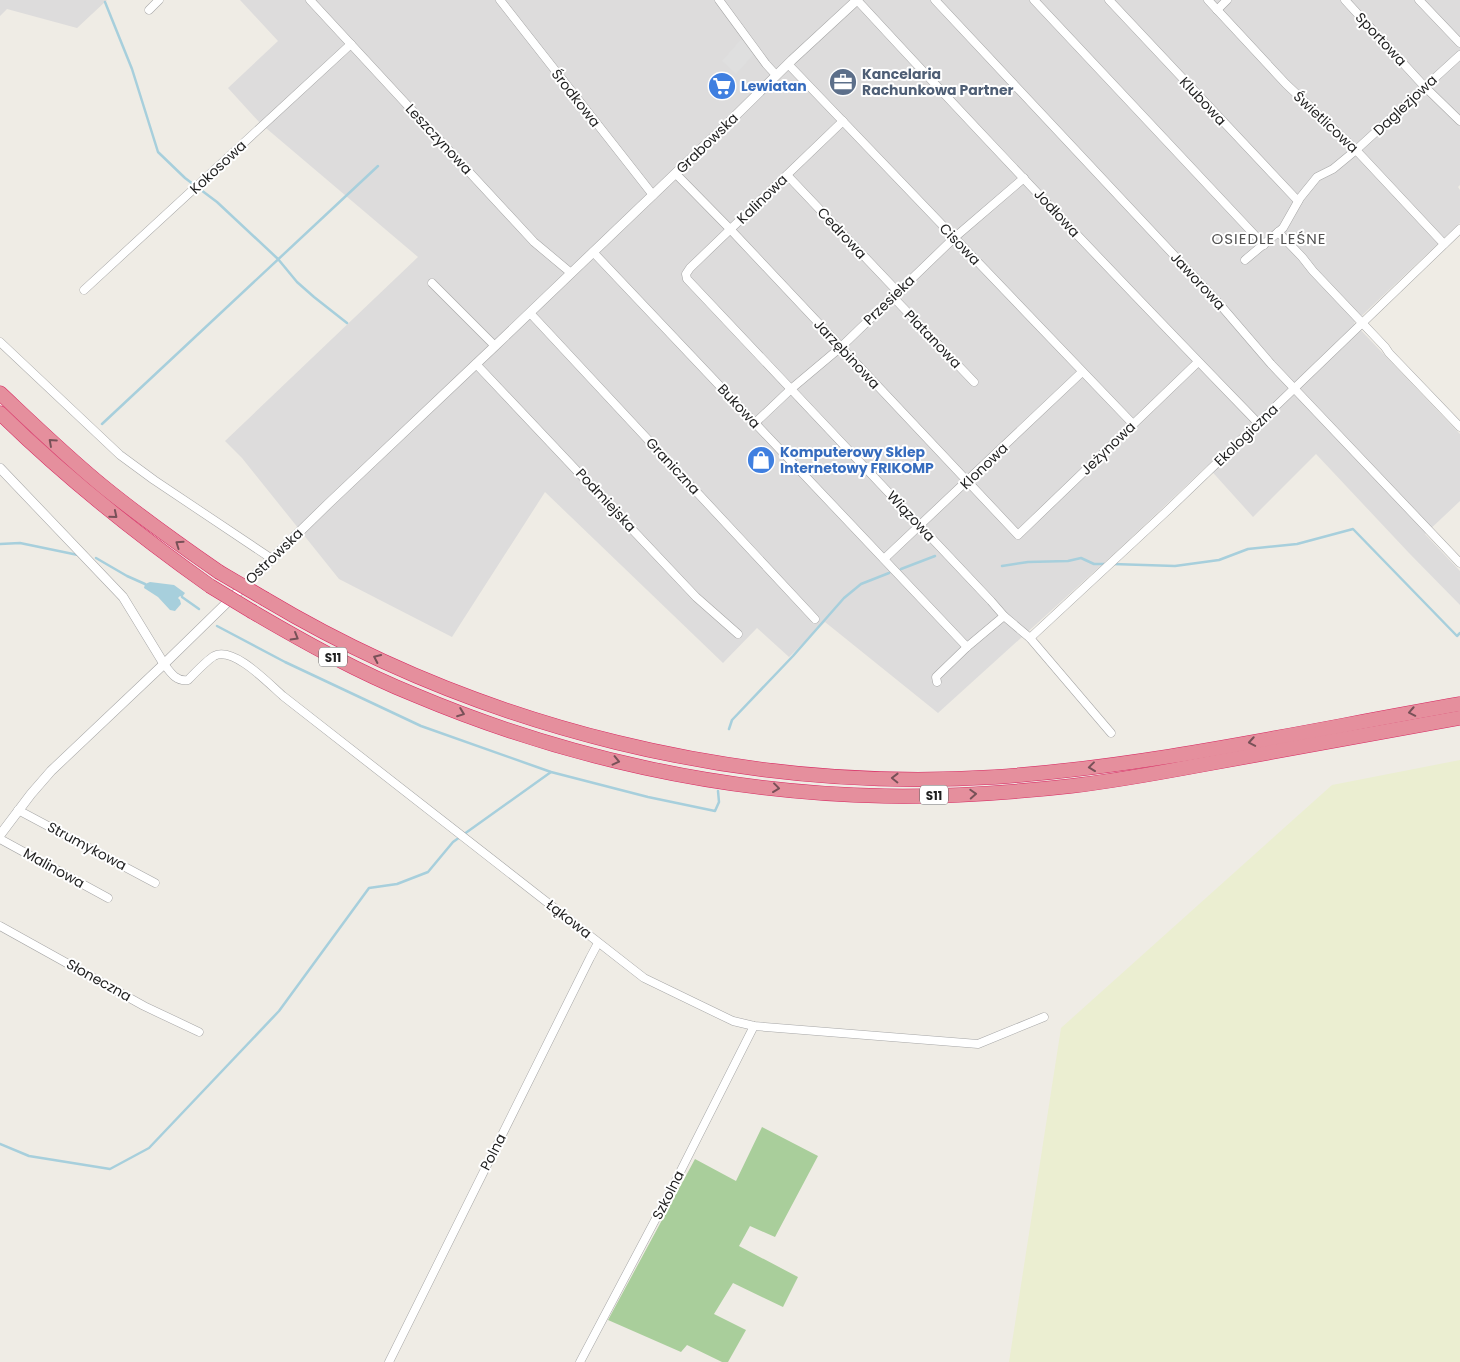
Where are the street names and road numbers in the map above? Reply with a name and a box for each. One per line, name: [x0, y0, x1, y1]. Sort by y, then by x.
street label: Sportowa: [1351, 8, 1411, 70]
street label: Środkowa: [547, 65, 605, 131]
street label: Daglezjowa: [1369, 70, 1441, 140]
street label: Klubowa: [1175, 72, 1231, 130]
street label: Świetlicowa: [1289, 87, 1363, 157]
street label: Leszczynowa: [401, 99, 477, 179]
street label: Grabowska: [671, 108, 743, 178]
street label: Kokosowa: [185, 136, 251, 198]
street label: Kalinowa: [732, 170, 792, 228]
street label: Jodłowa: [1029, 185, 1085, 241]
street label: Cedrowa: [813, 203, 871, 263]
street label: Cisowa: [935, 219, 985, 269]
street label: Jaworowa: [1166, 248, 1230, 314]
street label: Przesieka: [859, 270, 919, 330]
street label: Platanowa: [900, 305, 966, 373]
street label: Jarzębinowa: [809, 315, 885, 393]
street label: Bukowa: [713, 379, 765, 433]
street label: Ekologiczna: [1210, 399, 1282, 471]
street label: Jeżynowa: [1076, 417, 1140, 479]
street label: Graniczna: [641, 433, 705, 499]
street label: Klonowa: [956, 438, 1012, 494]
street label: Podmiejska: [571, 464, 641, 536]
street label: Wiązowa: [882, 486, 940, 546]
street label: Ostrowska: [241, 523, 307, 589]
road number: S11: [319, 648, 347, 666]
road number: S11: [920, 786, 948, 804]
street label: Strumykowa: [44, 817, 130, 875]
street label: Malinowa: [20, 843, 88, 893]
street label: Łąkowa: [542, 895, 596, 943]
street label: Słoneczna: [63, 954, 135, 1006]
street label: Polna: [475, 1130, 511, 1174]
street label: Szkolna: [647, 1167, 689, 1223]

